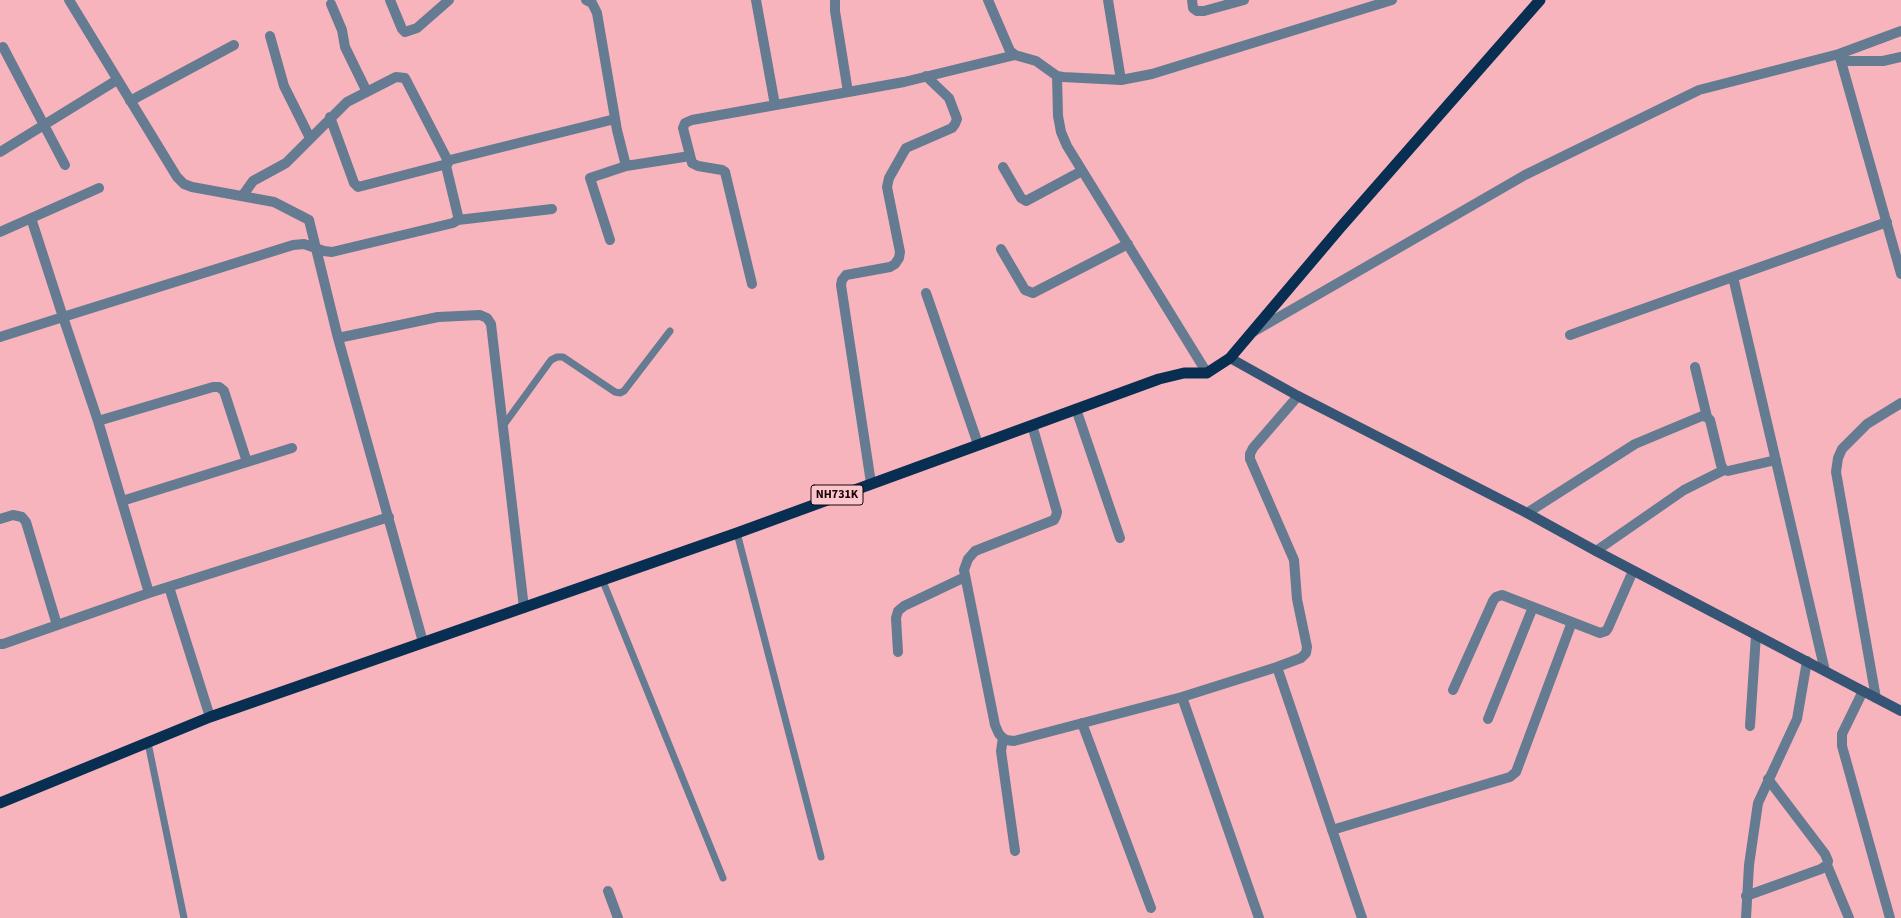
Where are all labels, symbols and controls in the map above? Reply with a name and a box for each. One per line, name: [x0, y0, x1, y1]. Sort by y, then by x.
road number: NH731K: [811, 485, 863, 505]

